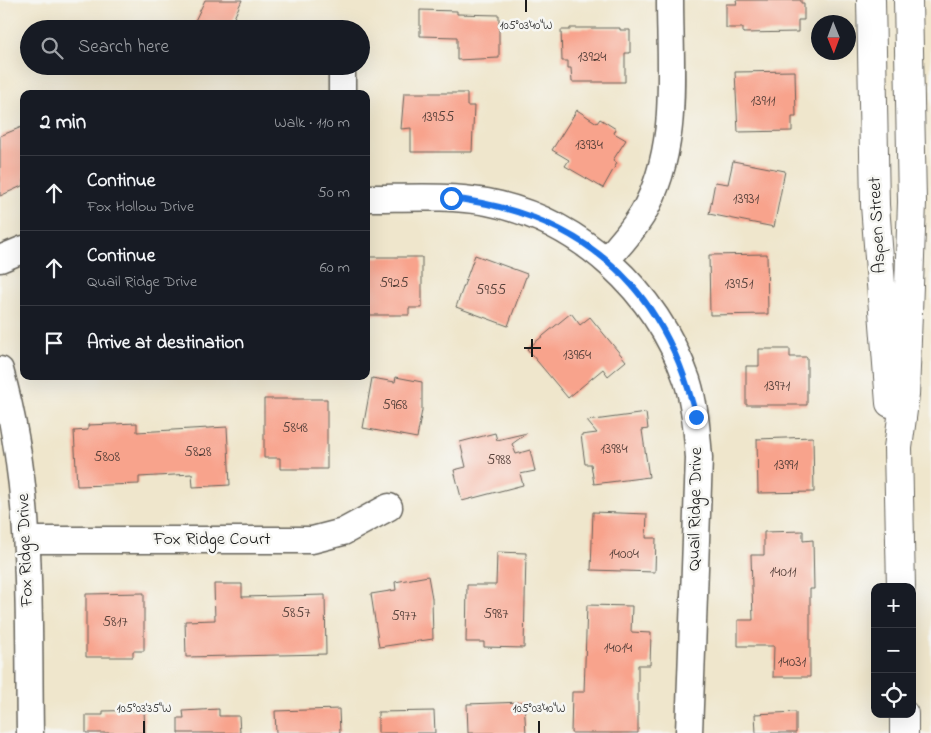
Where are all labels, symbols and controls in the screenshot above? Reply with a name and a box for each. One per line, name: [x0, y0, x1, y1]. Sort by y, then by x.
north arrow: [811, 15, 856, 60]
text: 105°03'40"W: [500, 17, 552, 35]
search box: [20, 20, 370, 75]
icon: search: [38, 34, 66, 62]
text: Search here: [78, 34, 169, 61]
house number: 13924: [577, 46, 607, 68]
house number: 13911: [750, 90, 776, 112]
house number: 13955: [422, 106, 455, 128]
text: 2 min: [40, 108, 86, 138]
text: Walk · 110 m: [274, 111, 350, 135]
house number: 13934: [575, 134, 603, 156]
text: Continue: [87, 168, 155, 195]
street label: Aspen Street: [862, 176, 894, 274]
icon: ahead: [40, 179, 68, 207]
text: 50 m: [318, 181, 350, 205]
route start: [440, 187, 463, 210]
house number: 13931: [733, 188, 759, 210]
text: Fox Hollow Drive: [87, 195, 194, 219]
text: Continue: [87, 243, 155, 270]
icon: ahead: [40, 254, 68, 282]
text: 60 m: [320, 256, 350, 280]
text: Quail Ridge Drive: [87, 270, 197, 294]
house number: 5925: [379, 272, 409, 294]
house number: 13951: [725, 273, 754, 295]
house number: 5955: [476, 279, 507, 301]
icon: arrive: [40, 329, 68, 357]
text: Arrive at destination: [87, 330, 244, 357]
house number: 13964: [563, 344, 591, 366]
house number: 13971: [764, 375, 790, 397]
house number: 5968: [382, 394, 408, 416]
route end: [685, 406, 708, 429]
house number: 5848: [282, 417, 308, 439]
house number: 13984: [600, 438, 628, 460]
house number: 5828: [184, 441, 212, 463]
house number: 5808: [94, 446, 121, 468]
street label: Quail Ridge Drive: [682, 446, 711, 571]
house number: 5988: [487, 449, 512, 471]
house number: 13991: [774, 454, 799, 476]
street label: Fox Ridge Drive: [11, 492, 42, 608]
street label: Fox Ridge Court: [152, 527, 271, 554]
house number: 14004: [609, 543, 639, 565]
house number: 14011: [770, 561, 797, 583]
map controls: [871, 583, 916, 718]
button: +: [871, 583, 916, 628]
house number: 5857: [282, 602, 310, 624]
house number: 5987: [484, 603, 508, 625]
house number: 5977: [391, 605, 417, 627]
house number: 5817: [102, 611, 128, 633]
button: −: [871, 628, 916, 673]
house number: 14014: [604, 637, 632, 659]
house number: 14031: [778, 651, 806, 673]
button: locate: [871, 673, 916, 718]
text: 105°03'35"W: [117, 700, 171, 718]
text: 105°03'40"W: [513, 700, 565, 718]

